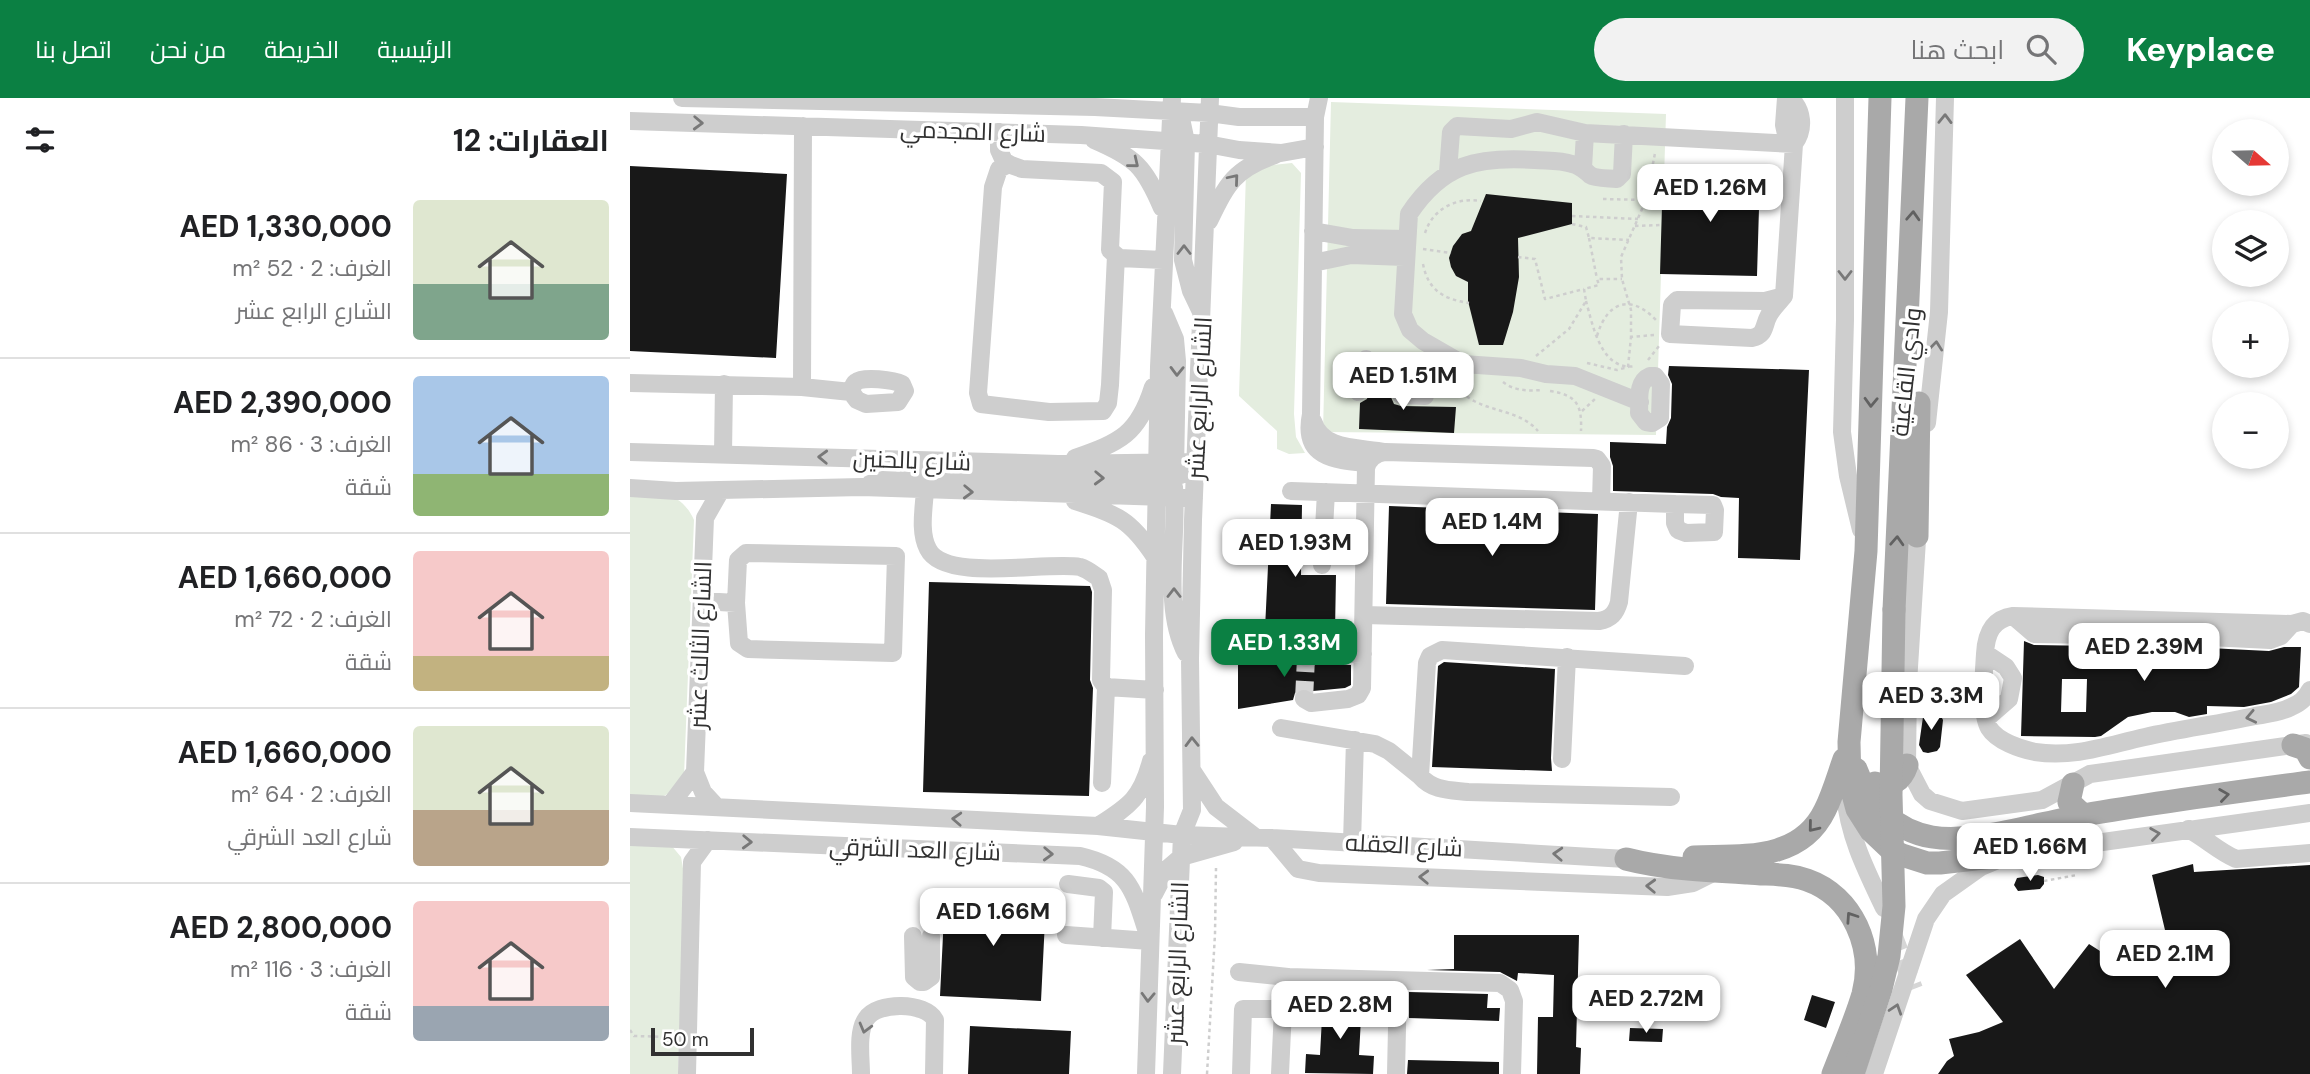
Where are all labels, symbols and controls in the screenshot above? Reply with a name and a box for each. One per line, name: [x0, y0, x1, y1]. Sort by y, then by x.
search box: [1594, 18, 2084, 81]
text: Keyplace: [2126, 28, 2275, 71]
icon: search: [2022, 30, 2060, 68]
text: ابحث هنا: [1910, 33, 2004, 67]
text: اتصل بنا: [35, 34, 112, 65]
text: من نحن: [150, 34, 226, 65]
text: الخريطة: [264, 34, 339, 65]
text: الرئيسية: [377, 34, 452, 65]
street label: شارع المجدمي: [899, 113, 1047, 153]
one-way arrow: [1937, 113, 1953, 124]
one-way arrow: [693, 116, 704, 131]
north arrow: [2212, 119, 2289, 196]
map controls: [2212, 119, 2289, 469]
icon: filters: [21, 121, 59, 159]
text: العقارات: 12: [453, 121, 609, 160]
one-way arrow: [1126, 155, 1139, 167]
pin: AED 1.26M: [1630, 164, 1790, 224]
text: AED 1.26M: [1653, 172, 1767, 202]
one-way arrow: [1225, 175, 1238, 187]
text: AED 1,330,000: [180, 207, 392, 246]
button: layers: [2212, 210, 2289, 287]
one-way arrow: [1905, 211, 1920, 222]
icon: home: [469, 228, 553, 312]
one-way arrow: [1176, 244, 1192, 255]
text: الغرف: 2 · 52 m²: [232, 253, 392, 283]
one-way arrow: [1837, 270, 1853, 281]
text: الشارع الرابع عشر: [236, 296, 392, 326]
button: +: [2212, 301, 2289, 378]
street label: وادي القاعية: [1884, 306, 1931, 438]
street label: الشارع الرابع عشر: [1179, 316, 1220, 482]
one-way arrow: [1928, 341, 1943, 352]
pin: AED 1.51M: [1323, 352, 1483, 412]
text: AED 1.51M: [1349, 360, 1457, 390]
one-way arrow: [1169, 366, 1184, 377]
text: AED 2,390,000: [173, 383, 392, 422]
button: −: [2212, 392, 2289, 469]
one-way arrow: [1863, 397, 1878, 408]
icon: home: [469, 404, 553, 488]
text: الغرف: 3 · 86 m²: [230, 429, 392, 459]
street label: شارع بالحنين: [852, 442, 972, 479]
one-way arrow: [817, 449, 828, 465]
one-way arrow: [1094, 470, 1105, 485]
text: شقة: [345, 472, 392, 502]
one-way arrow: [962, 484, 973, 499]
pin: AED 1.4M: [1420, 498, 1564, 558]
text: AED 1.4M: [1442, 506, 1542, 536]
pin: AED 1.93M: [1215, 519, 1375, 579]
text: AED 1.93M: [1238, 527, 1352, 557]
one-way arrow: [1890, 536, 1905, 547]
text: AED 1,660,000: [178, 558, 392, 597]
street label: الشارع الثالث عشر: [682, 560, 719, 732]
icon: home: [469, 579, 553, 663]
one-way arrow: [1166, 587, 1182, 598]
text: الغرف: 2 · 72 m²: [234, 604, 392, 634]
pin: AED 1.33M: [1204, 620, 1364, 679]
pin: AED 2.39M: [2064, 624, 2224, 683]
text: AED 1.33M: [1227, 627, 1341, 657]
text: AED 2.39M: [2085, 631, 2203, 661]
text: شقة: [345, 647, 392, 677]
pin: AED 3.3M: [1859, 672, 2003, 732]
text: AED 3.3M: [1878, 680, 1984, 710]
one-way arrow: [2245, 709, 2257, 724]
text: AED 1,660,000: [178, 733, 392, 772]
one-way arrow: [1184, 736, 1200, 747]
icon: home: [469, 754, 553, 838]
text: الغرف: 2 · 64 m²: [231, 779, 392, 809]
one-way arrow: [2218, 787, 2230, 802]
one-way arrow: [951, 811, 962, 826]
one-way arrow: [1808, 819, 1821, 831]
text: شارع العد الشرقي: [227, 822, 392, 852]
pin: AED 1.66M: [1950, 824, 2110, 883]
street label: شارع العقله: [1344, 826, 1464, 865]
one-way arrow: [2149, 826, 2160, 841]
street label: شارع العد الشرقي: [828, 831, 1001, 871]
text: AED 1.66M: [1973, 831, 2087, 861]
one-way arrow: [742, 835, 753, 850]
one-way arrow: [1043, 847, 1054, 862]
one-way arrow: [1552, 847, 1563, 862]
one-way arrow: [1418, 869, 1429, 885]
one-way arrow: [1646, 879, 1657, 894]
street label: الشارع الرابع عشر: [1159, 881, 1196, 1047]
pin: AED 1.66M: [913, 888, 1073, 948]
text: AED 1.66M: [936, 896, 1050, 926]
text: AED 2,800,000: [169, 908, 392, 947]
one-way arrow: [1846, 912, 1859, 925]
icon: home: [469, 929, 553, 1013]
pin: AED 2.1M: [2093, 930, 2237, 990]
text: AED 2.1M: [2116, 938, 2214, 968]
text: الغرف: 3 · 116 m²: [230, 954, 392, 984]
pin: AED 2.72M: [1566, 976, 1726, 1035]
pin: AED 2.8M: [1268, 982, 1412, 1041]
text: AED 2.72M: [1588, 983, 1704, 1013]
text: AED 2.8M: [1287, 989, 1393, 1019]
one-way arrow: [1141, 992, 1156, 1003]
text: شقة: [345, 997, 392, 1027]
one-way arrow: [1888, 1004, 1902, 1016]
one-way arrow: [859, 1022, 873, 1034]
scale bar: [651, 1025, 754, 1057]
text: 50 m: [662, 1027, 709, 1052]

